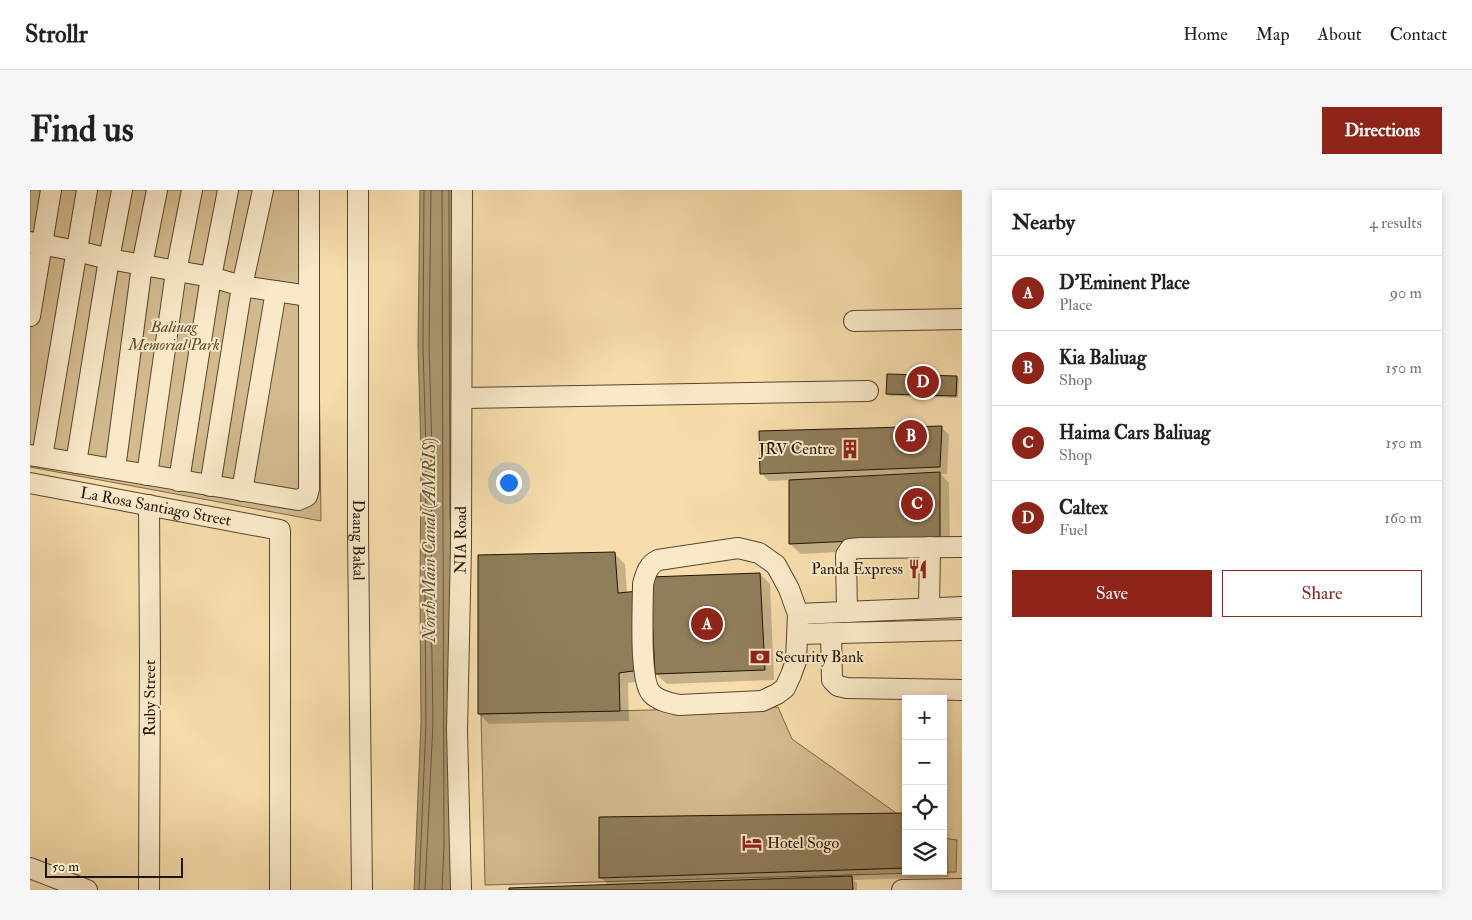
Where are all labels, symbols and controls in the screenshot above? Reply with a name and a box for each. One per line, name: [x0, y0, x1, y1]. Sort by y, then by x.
text: Strollr: [25, 19, 88, 50]
text: Home: [1183, 23, 1228, 46]
text: Map: [1256, 23, 1290, 46]
text: About: [1318, 23, 1362, 46]
text: Contact: [1390, 23, 1447, 46]
button: Directions: [1322, 107, 1442, 154]
text: Find us: [30, 108, 134, 152]
text: Nearby: [1012, 209, 1075, 236]
text: 4 results: [1369, 213, 1422, 233]
text: D'Eminent Place: [1059, 271, 1190, 295]
text: A: [1023, 283, 1033, 303]
text: 90 m: [1390, 283, 1422, 303]
text: Place: [1059, 295, 1092, 315]
park label: Baliuag Memorial Park: [127, 317, 220, 355]
text: Kia Baliuag: [1059, 346, 1146, 370]
text: B: [1023, 358, 1033, 378]
text: 150 m: [1385, 358, 1422, 378]
pin: D: [907, 363, 939, 401]
text: Shop: [1059, 370, 1092, 390]
pin: B: [895, 417, 927, 455]
text: Haima Cars Baliuag: [1059, 421, 1210, 445]
text: C: [1022, 433, 1034, 453]
text: 150 m: [1385, 433, 1422, 453]
water label: North Main Canal (AMRIS): [418, 438, 441, 643]
building icon: JRV Centre: [839, 438, 861, 460]
place label: JRV Centre: [758, 439, 835, 460]
text: Shop: [1059, 445, 1092, 465]
your location: [496, 470, 522, 496]
street label: La Rosa Santiago Street: [79, 483, 233, 531]
pin: C: [901, 485, 933, 523]
text: Caltex: [1059, 496, 1108, 520]
street label: Daang Bakal: [348, 500, 369, 581]
street label: NIA Road: [450, 506, 471, 574]
text: D: [1021, 508, 1035, 528]
text: 160 m: [1384, 508, 1422, 528]
text: Fuel: [1059, 520, 1088, 540]
restaurant icon: Panda Express: [907, 558, 929, 580]
place label: Panda Express: [811, 559, 903, 580]
button: Save: [1012, 570, 1212, 617]
button: Share: [1222, 570, 1422, 617]
pin: A: [691, 605, 723, 643]
bank icon: Security Bank: [749, 646, 771, 668]
place label: Security Bank: [775, 647, 864, 667]
street label: Ruby Street: [140, 660, 160, 736]
map controls: [902, 695, 947, 875]
button: +: [902, 695, 947, 740]
button: −: [902, 740, 947, 785]
button: locate: [902, 785, 947, 830]
button: layers: [902, 830, 947, 875]
hotel icon: Hotel Sogo: [741, 832, 763, 854]
place label: Hotel Sogo: [767, 833, 839, 853]
scale bar: [45, 855, 182, 878]
text: 50 m: [52, 858, 79, 875]

